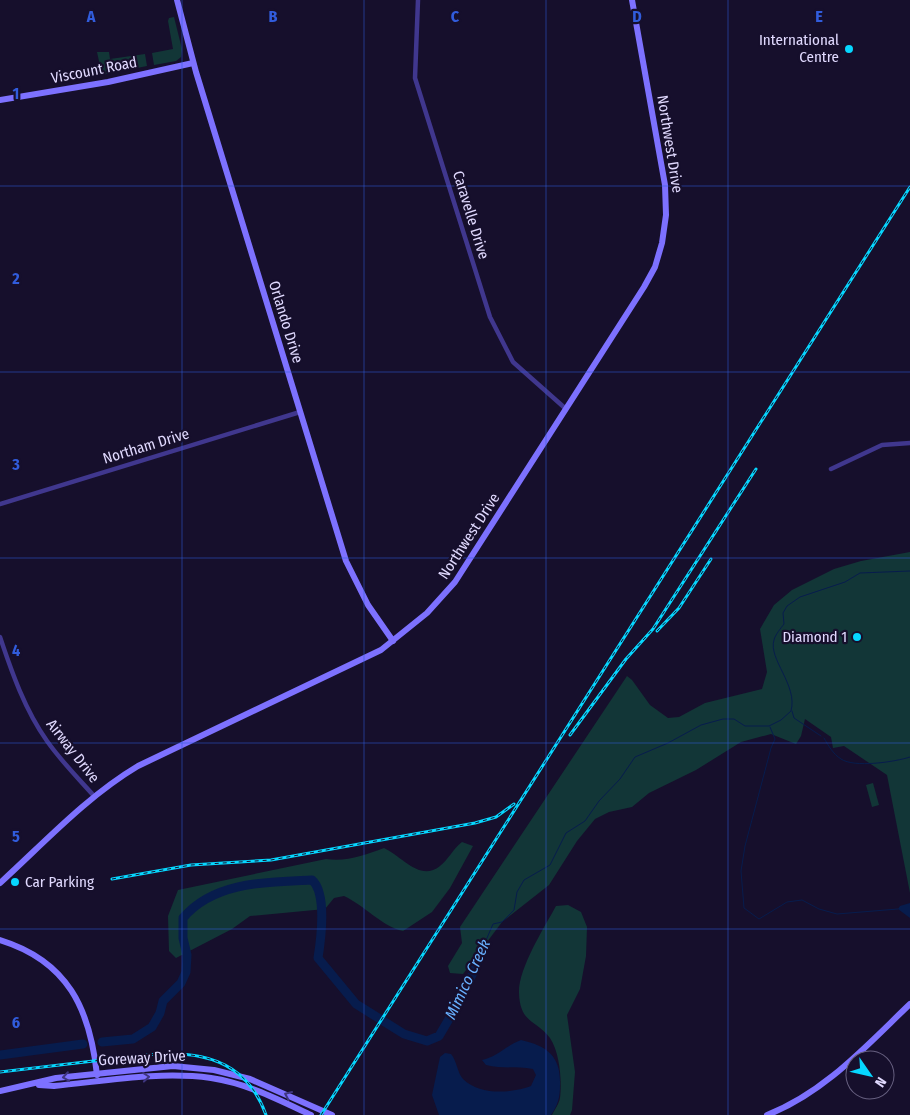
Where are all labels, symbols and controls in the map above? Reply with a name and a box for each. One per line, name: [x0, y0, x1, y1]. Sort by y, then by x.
text: A: [86, 7, 96, 26]
text: B: [269, 7, 278, 26]
text: C: [451, 7, 460, 26]
text: D: [632, 7, 642, 26]
text: E: [815, 7, 823, 26]
place label: International Centre: [759, 31, 839, 66]
marker: International Centre: [843, 43, 855, 55]
street label: Viscount Road: [50, 53, 138, 87]
text: 1: [13, 84, 19, 103]
street label: Northwest Drive: [653, 94, 687, 194]
street label: Caravelle Drive: [449, 169, 493, 261]
text: 2: [11, 269, 20, 288]
street label: Orlando Drive: [265, 279, 307, 365]
street label: Northam Drive: [101, 424, 191, 468]
text: 3: [11, 455, 20, 474]
street label: Northwest Drive: [435, 490, 503, 582]
place label: Diamond 1: [782, 628, 847, 646]
marker: Diamond 1: [851, 631, 863, 643]
text: 4: [12, 641, 20, 660]
street label: Airway Drive: [43, 716, 103, 786]
text: 5: [12, 827, 20, 846]
place label: Car Parking: [25, 873, 94, 891]
marker: Car Parking: [9, 876, 21, 888]
water label: Mimico Creek: [441, 936, 494, 1022]
text: 6: [12, 1013, 20, 1032]
street label: Goreway Drive: [98, 1047, 186, 1069]
north arrow: [845, 1050, 895, 1100]
one-way arrow: [61, 1071, 69, 1082]
one-way arrow: [143, 1072, 151, 1083]
text: N: [871, 1074, 890, 1090]
one-way arrow: [284, 1091, 293, 1102]

